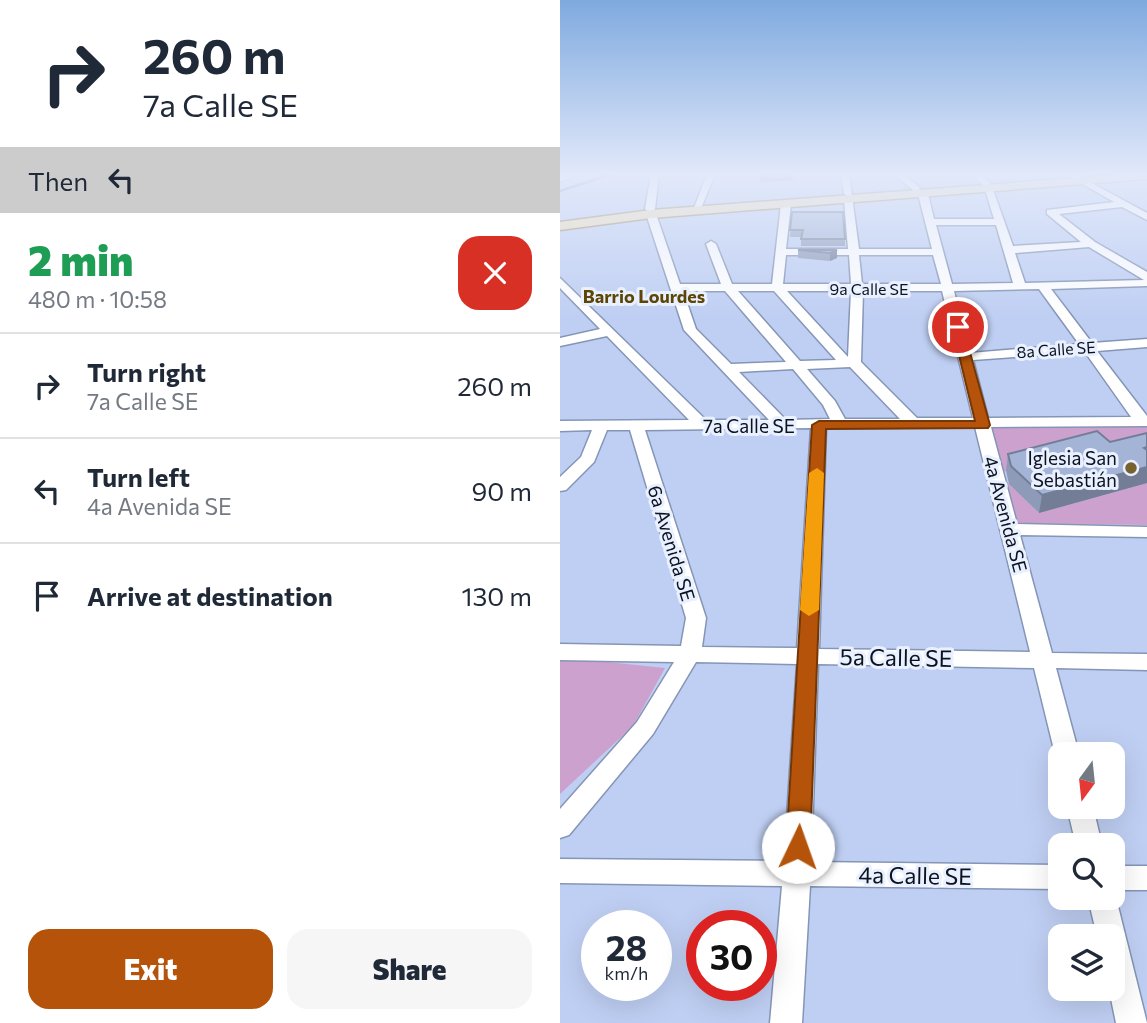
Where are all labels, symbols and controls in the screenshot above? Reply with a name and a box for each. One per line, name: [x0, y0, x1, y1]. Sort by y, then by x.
text: 260 m: [143, 24, 285, 84]
icon: right: [28, 28, 119, 119]
text: 7a Calle SE: [143, 84, 298, 124]
icon: left: [102, 161, 140, 199]
text: Then: [28, 165, 88, 196]
text: 2 min: [28, 233, 134, 285]
button: close: [458, 236, 532, 310]
street label: 9a Calle SE: [830, 279, 908, 298]
text: 480 m · 10:58: [28, 285, 167, 313]
district label: Barrio Lourdes: [583, 285, 705, 307]
pin: [928, 297, 988, 357]
icon: arrive: [939, 308, 977, 346]
street label: 8a Calle SE: [1016, 337, 1096, 361]
text: Turn right: [87, 356, 206, 387]
icon: right: [28, 367, 66, 405]
text: 260 m: [457, 370, 532, 401]
text: 7a Calle SE: [87, 387, 198, 415]
street label: 7a Calle SE: [703, 414, 795, 437]
place label: Iglesia San Sebastián: [1027, 446, 1117, 491]
street label: 4a Avenida SE: [979, 453, 1033, 575]
marker: Iglesia San Sebastián: [1123, 460, 1139, 476]
text: Turn left: [87, 461, 190, 492]
icon: left: [28, 472, 66, 510]
text: 90 m: [472, 475, 532, 506]
street label: 6a Avenida SE: [644, 482, 700, 604]
text: 4a Avenida SE: [87, 492, 232, 520]
icon: arrive: [28, 577, 66, 615]
text: Arrive at destination: [87, 580, 333, 611]
text: 130 m: [461, 580, 532, 611]
street label: 5a Calle SE: [839, 642, 953, 672]
north arrow: [1048, 742, 1125, 819]
map controls: [1048, 742, 1125, 1001]
position arrow: [761, 810, 835, 884]
button: search: [1048, 833, 1125, 910]
street label: 4a Calle SE: [858, 860, 972, 890]
speed limit sign: 30: [686, 910, 777, 1001]
button: layers: [1048, 924, 1125, 1001]
text: 28: [606, 925, 647, 968]
button: Exit: [28, 929, 273, 1009]
button: Share: [287, 929, 532, 1009]
text: km/h: [605, 962, 648, 984]

